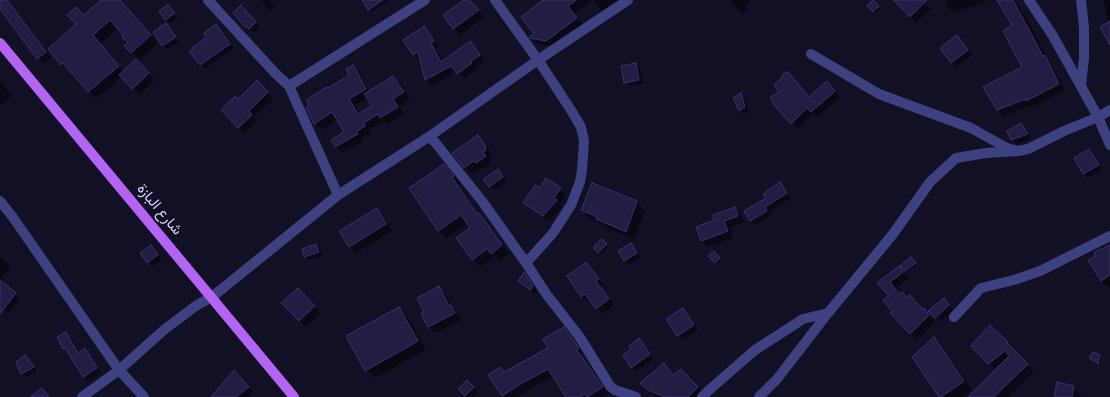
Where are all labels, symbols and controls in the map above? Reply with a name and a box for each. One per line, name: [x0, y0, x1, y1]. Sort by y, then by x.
street label: شارع البازة: [132, 181, 186, 239]

